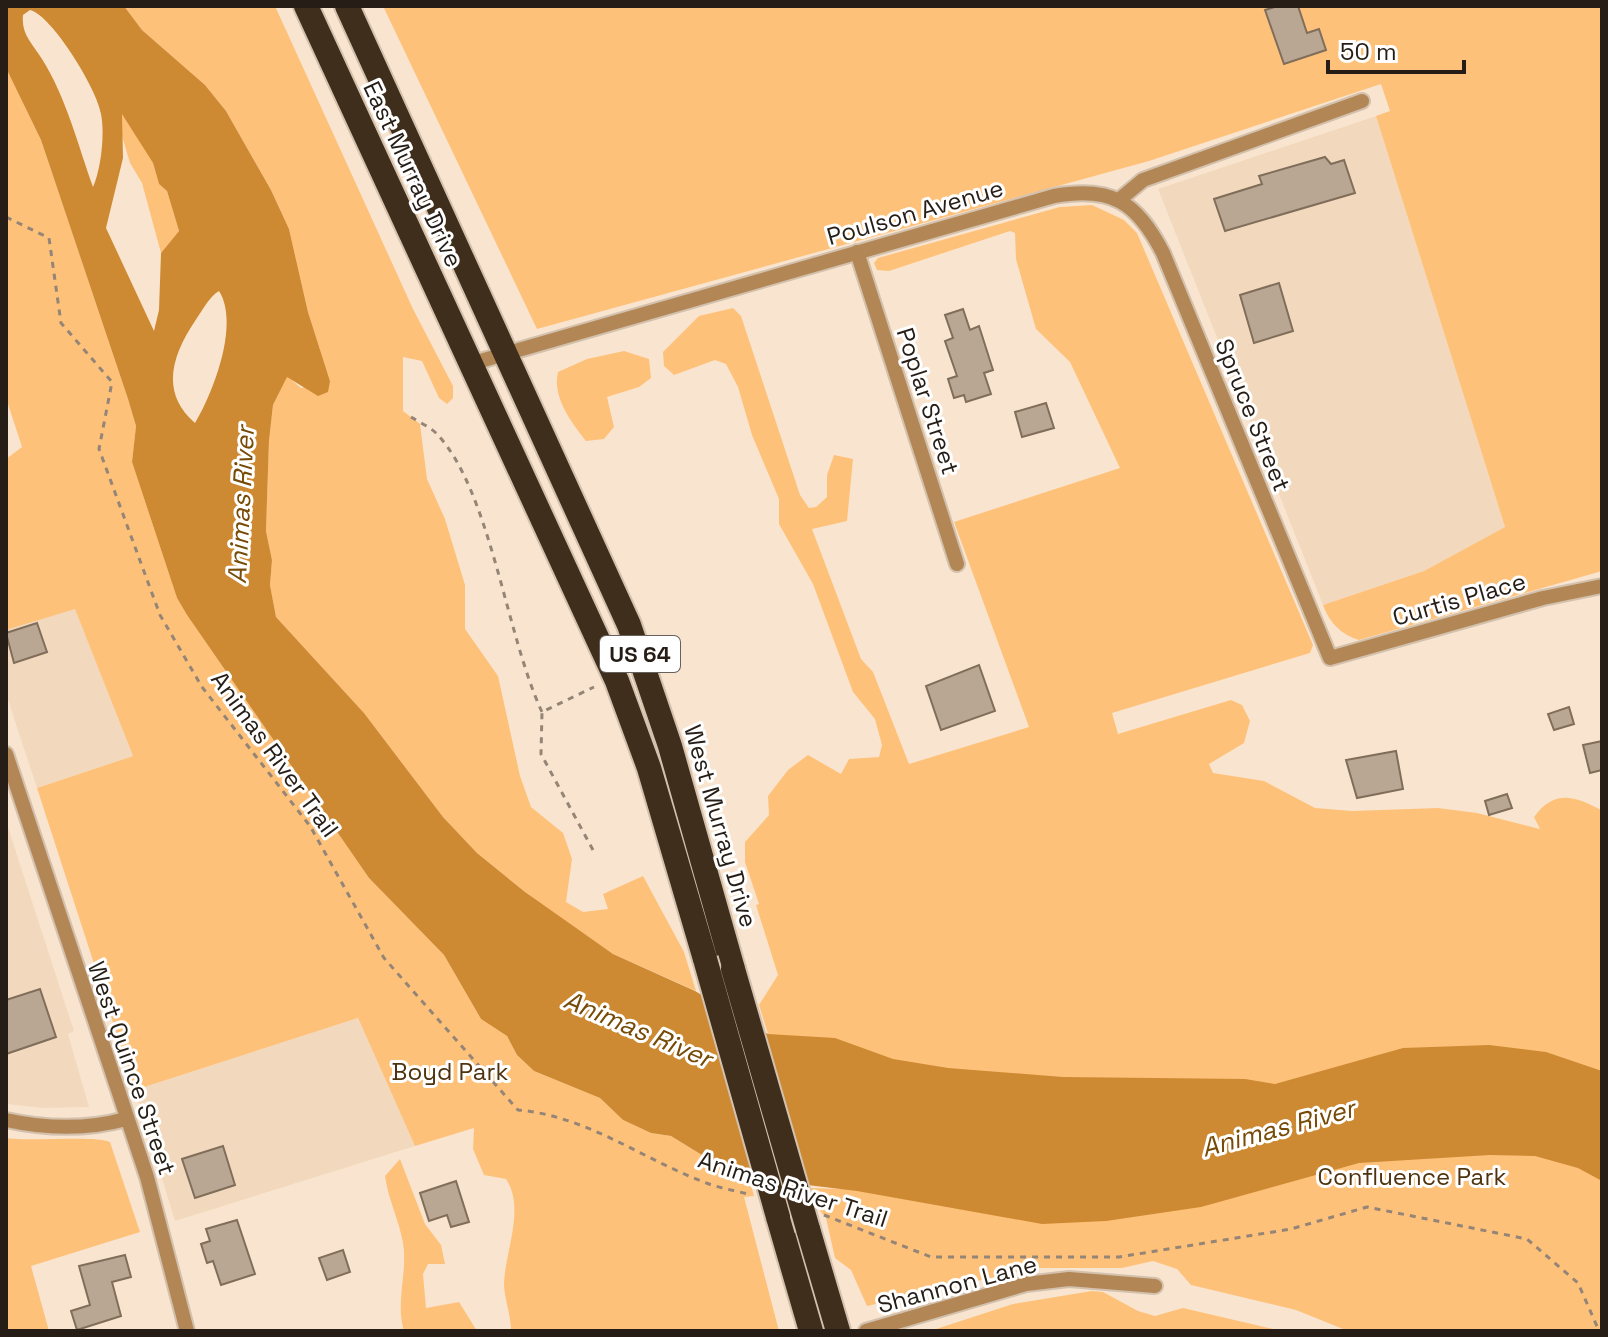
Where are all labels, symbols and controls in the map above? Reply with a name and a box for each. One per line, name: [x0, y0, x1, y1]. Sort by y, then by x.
scale bar: [1328, 24, 1464, 74]
text: 50 m: [1340, 36, 1397, 67]
street label: East Murray Drive: [356, 76, 470, 272]
street label: Poulson Avenue: [823, 172, 1007, 252]
street label: Poplar Street: [890, 324, 966, 478]
street label: Spruce Street: [1208, 334, 1298, 496]
water label: Animas River: [220, 422, 262, 585]
street label: Curtis Place: [1389, 565, 1529, 633]
road number: US 64: [600, 636, 680, 672]
street label: Animas River Trail: [204, 665, 346, 843]
street label: West Murray Drive: [677, 721, 765, 931]
street label: West Quince Street: [81, 957, 183, 1179]
water label: Animas River: [559, 983, 720, 1077]
park label: Boyd Park: [392, 1056, 509, 1087]
water label: Animas River: [1197, 1090, 1362, 1165]
street label: Animas River Trail: [694, 1144, 892, 1234]
park label: Confluence Park: [1318, 1161, 1506, 1192]
street label: Shannon Lane: [874, 1248, 1040, 1320]

